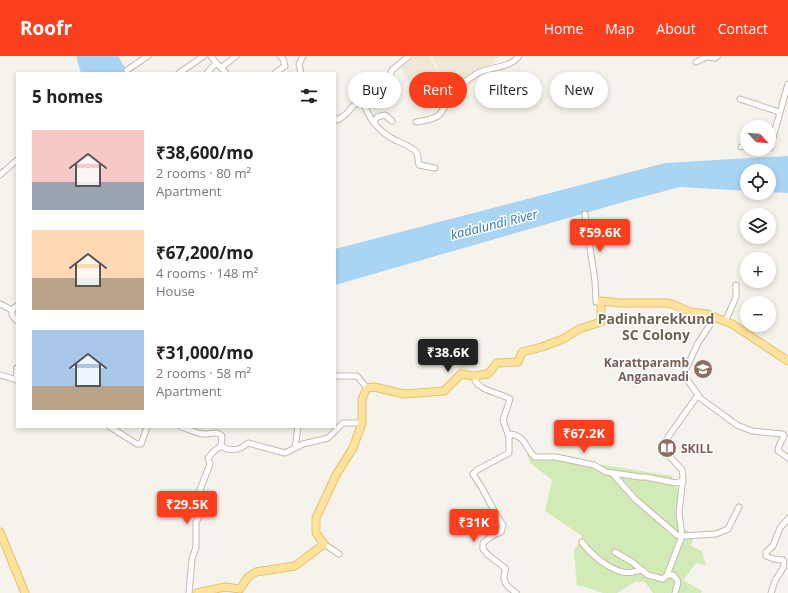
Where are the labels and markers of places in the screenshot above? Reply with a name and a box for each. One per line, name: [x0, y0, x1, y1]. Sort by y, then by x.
pin: ₹59.6K: [567, 219, 633, 253]
pin: ₹38.6K: [415, 339, 481, 373]
place label: Karattparamb Anganavadi: [604, 354, 689, 385]
school or university icon: Karattparamb Anganavadi: [692, 358, 714, 380]
pin: ₹67.2K: [551, 420, 617, 454]
library icon: SKILL: [656, 437, 678, 459]
place label: SKILL: [681, 440, 713, 457]
pin: ₹29.5K: [154, 491, 220, 525]
pin: ₹31K: [450, 509, 498, 543]

